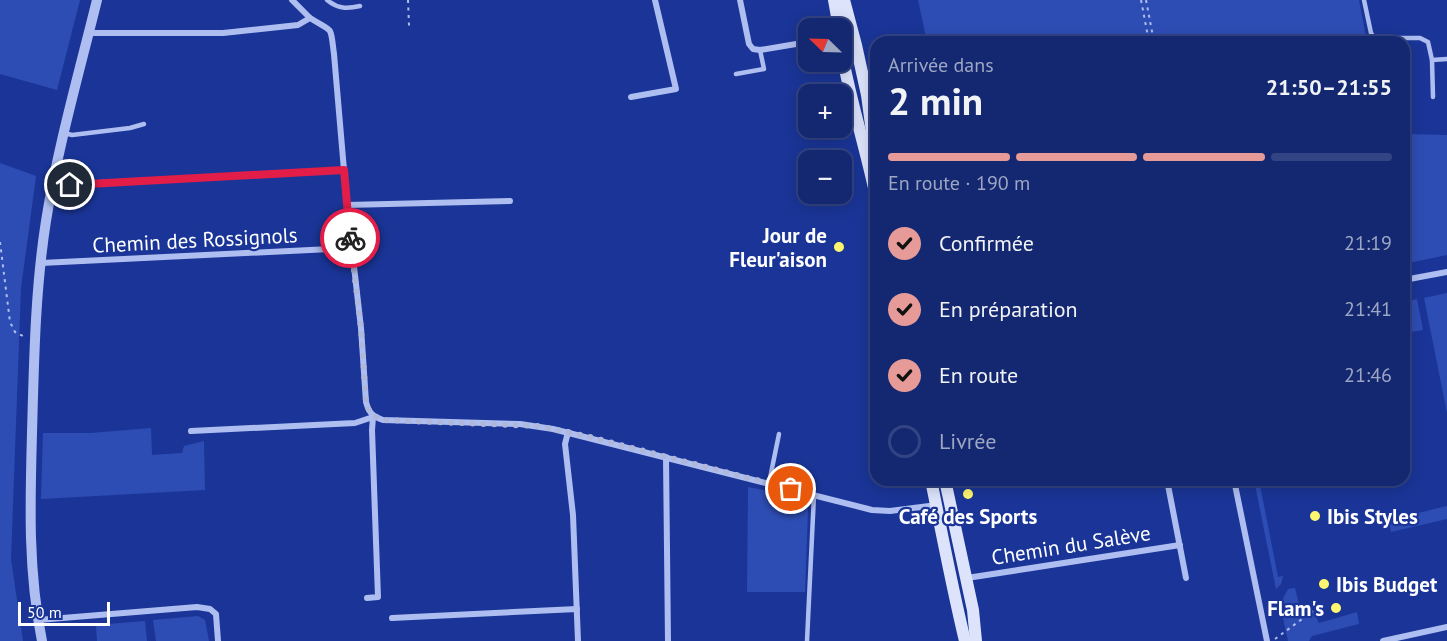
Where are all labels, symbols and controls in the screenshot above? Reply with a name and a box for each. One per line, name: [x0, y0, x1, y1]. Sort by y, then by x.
north arrow: [798, 18, 852, 72]
map controls: [798, 18, 852, 204]
text: Arrivée dans: [888, 52, 994, 78]
text: 21:50–21:55: [1266, 73, 1392, 101]
text: 2 min: [888, 75, 983, 126]
button: +: [798, 84, 852, 138]
button: −: [798, 150, 852, 204]
pin: [44, 159, 95, 210]
icon: home: [53, 168, 86, 201]
text: En route · 190 m: [888, 170, 1030, 196]
courier: [320, 208, 380, 268]
street label: Chemin des Rossignols: [92, 221, 298, 259]
icon: bike: [334, 222, 367, 255]
place label: Jour de Fleur'aison: [729, 222, 827, 273]
icon: check: [888, 227, 921, 260]
text: Confirmée: [939, 229, 1034, 257]
text: 21:19: [1344, 230, 1392, 256]
marker: Jour de Fleur'aison: [832, 240, 846, 254]
icon: check: [888, 293, 921, 326]
text: En préparation: [939, 295, 1078, 323]
text: 21:41: [1344, 296, 1392, 322]
icon: check: [888, 359, 921, 392]
text: En route: [939, 361, 1018, 389]
text: 21:46: [1344, 362, 1392, 388]
text: Livrée: [939, 427, 996, 455]
pin: [765, 463, 816, 514]
icon: bag: [774, 472, 807, 505]
marker: Café des Sports: [961, 487, 975, 501]
place label: Café des Sports: [899, 503, 1037, 530]
place label: Ibis Styles: [1327, 503, 1418, 530]
marker: Ibis Styles: [1308, 509, 1322, 523]
street label: Chemin du Salève: [990, 519, 1152, 571]
place label: Ibis Budget: [1336, 571, 1438, 598]
marker: Ibis Budget: [1317, 577, 1331, 591]
place label: Flam's: [1267, 595, 1324, 622]
scale bar: [18, 599, 110, 626]
marker: Flam's: [1329, 601, 1343, 615]
text: 50 m: [27, 602, 62, 622]

